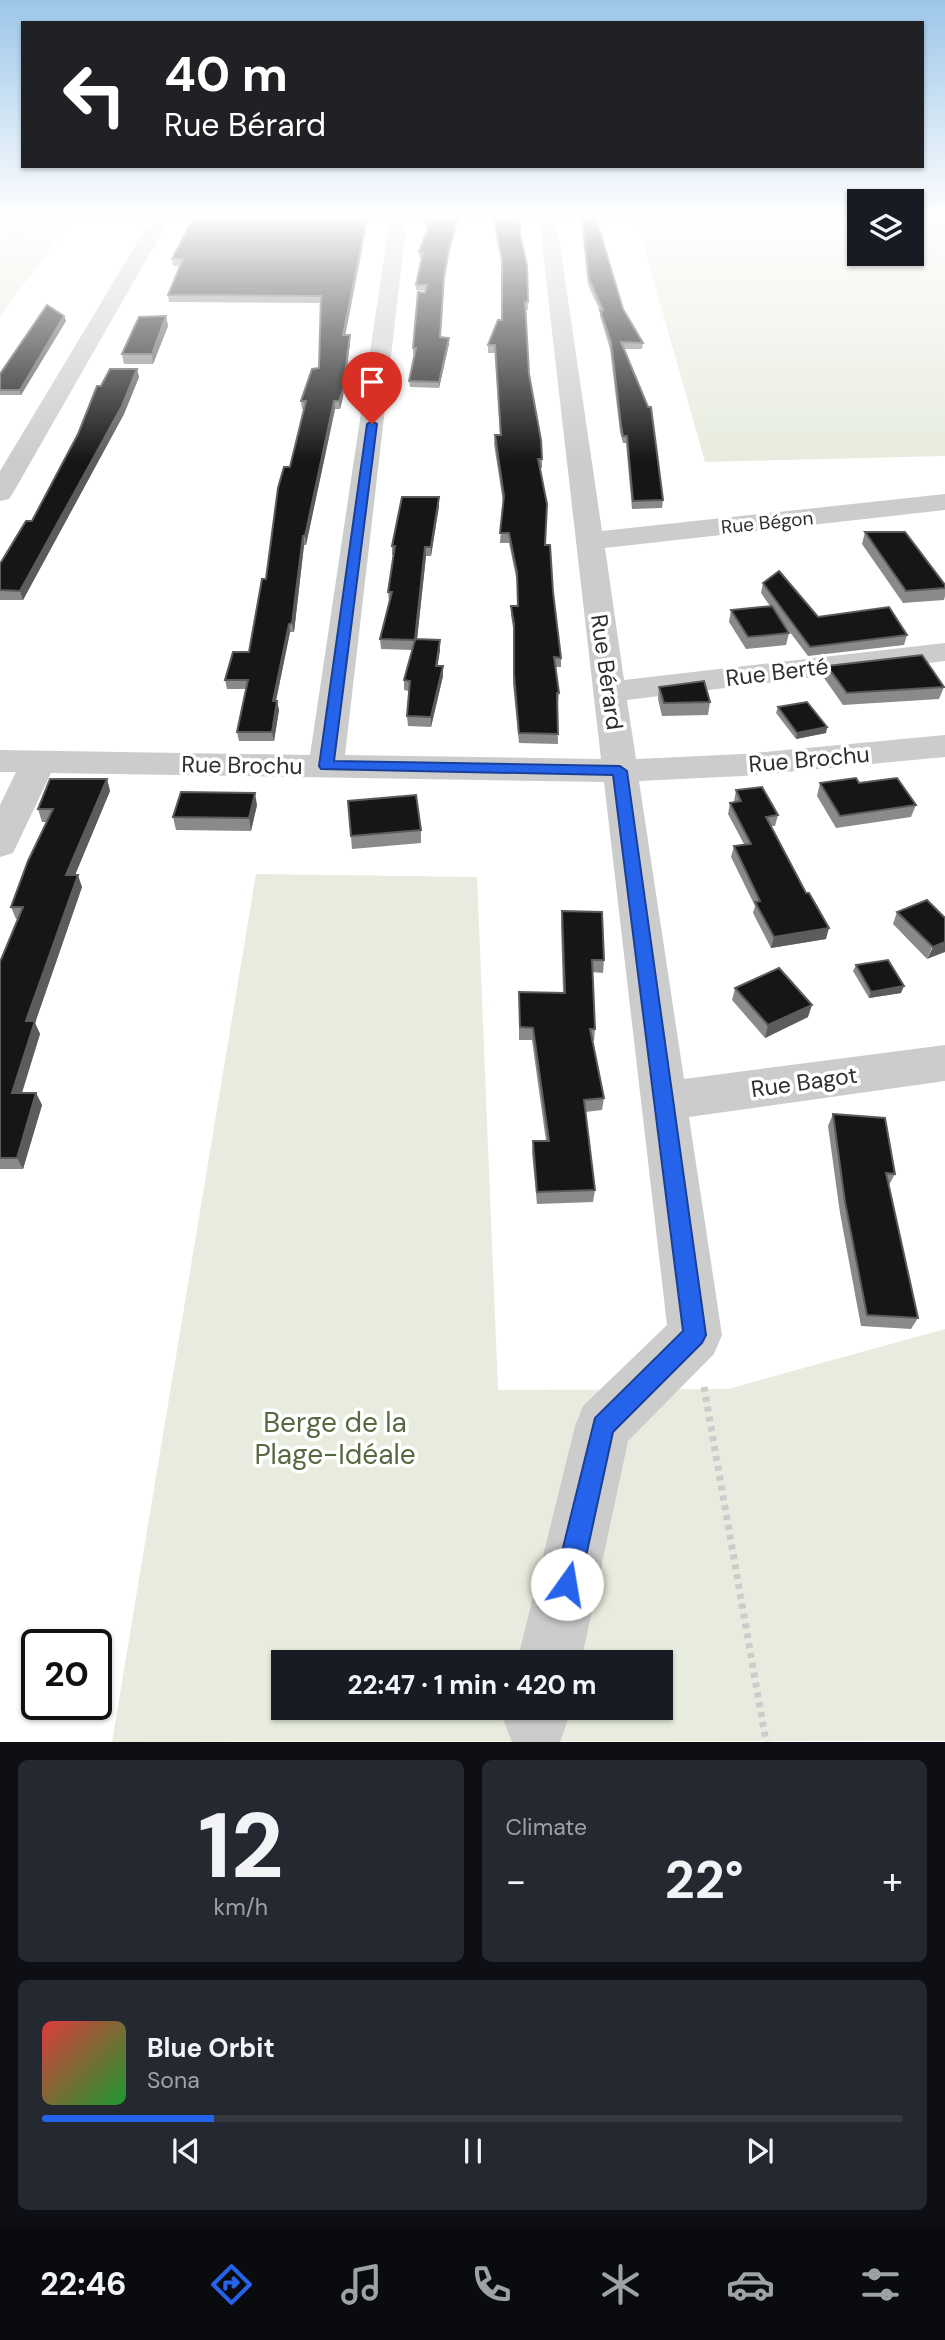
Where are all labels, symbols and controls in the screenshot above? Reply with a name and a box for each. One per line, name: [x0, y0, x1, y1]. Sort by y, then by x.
text: 40 m: [164, 42, 288, 106]
icon: left: [49, 49, 140, 140]
text: Rue Bérard: [164, 104, 326, 146]
map controls: [847, 189, 924, 266]
button: layers: [847, 189, 924, 266]
pin: [342, 352, 402, 424]
icon: arrive: [353, 363, 391, 401]
street label: Rue Bégon: [720, 505, 814, 540]
street label: Rue Bérard: [584, 612, 630, 732]
street label: Rue Berté: [724, 651, 830, 693]
street label: Rue Brochu: [747, 739, 871, 779]
street label: Rue Brochu: [181, 749, 303, 781]
street label: Rue Bagot: [749, 1060, 859, 1104]
park label: Berge de la Plage-Idéale: [254, 1404, 416, 1473]
position arrow: [530, 1547, 604, 1621]
speed limit sign: 20: [21, 1629, 112, 1720]
text: 22:47 · 1 min · 420 m: [348, 1668, 596, 1702]
text: 12: [198, 1787, 284, 1905]
text: Climate: [506, 1812, 587, 1842]
text: 22°: [665, 1846, 744, 1914]
text: −: [506, 1856, 526, 1906]
text: +: [882, 1856, 903, 1906]
text: km/h: [214, 1892, 268, 1922]
text: Blue Orbit: [147, 2031, 275, 2065]
text: Sona: [147, 2065, 200, 2095]
icon: previous: [167, 2132, 205, 2170]
icon: pause: [454, 2132, 492, 2170]
icon: next: [741, 2132, 779, 2170]
icon: directions: [207, 2260, 256, 2309]
icon: music: [337, 2260, 386, 2309]
icon: phone: [467, 2260, 516, 2309]
icon: climate: [596, 2260, 645, 2309]
icon: car: [726, 2260, 775, 2309]
icon: filters: [856, 2260, 905, 2309]
text: 22:46: [40, 2263, 127, 2305]

